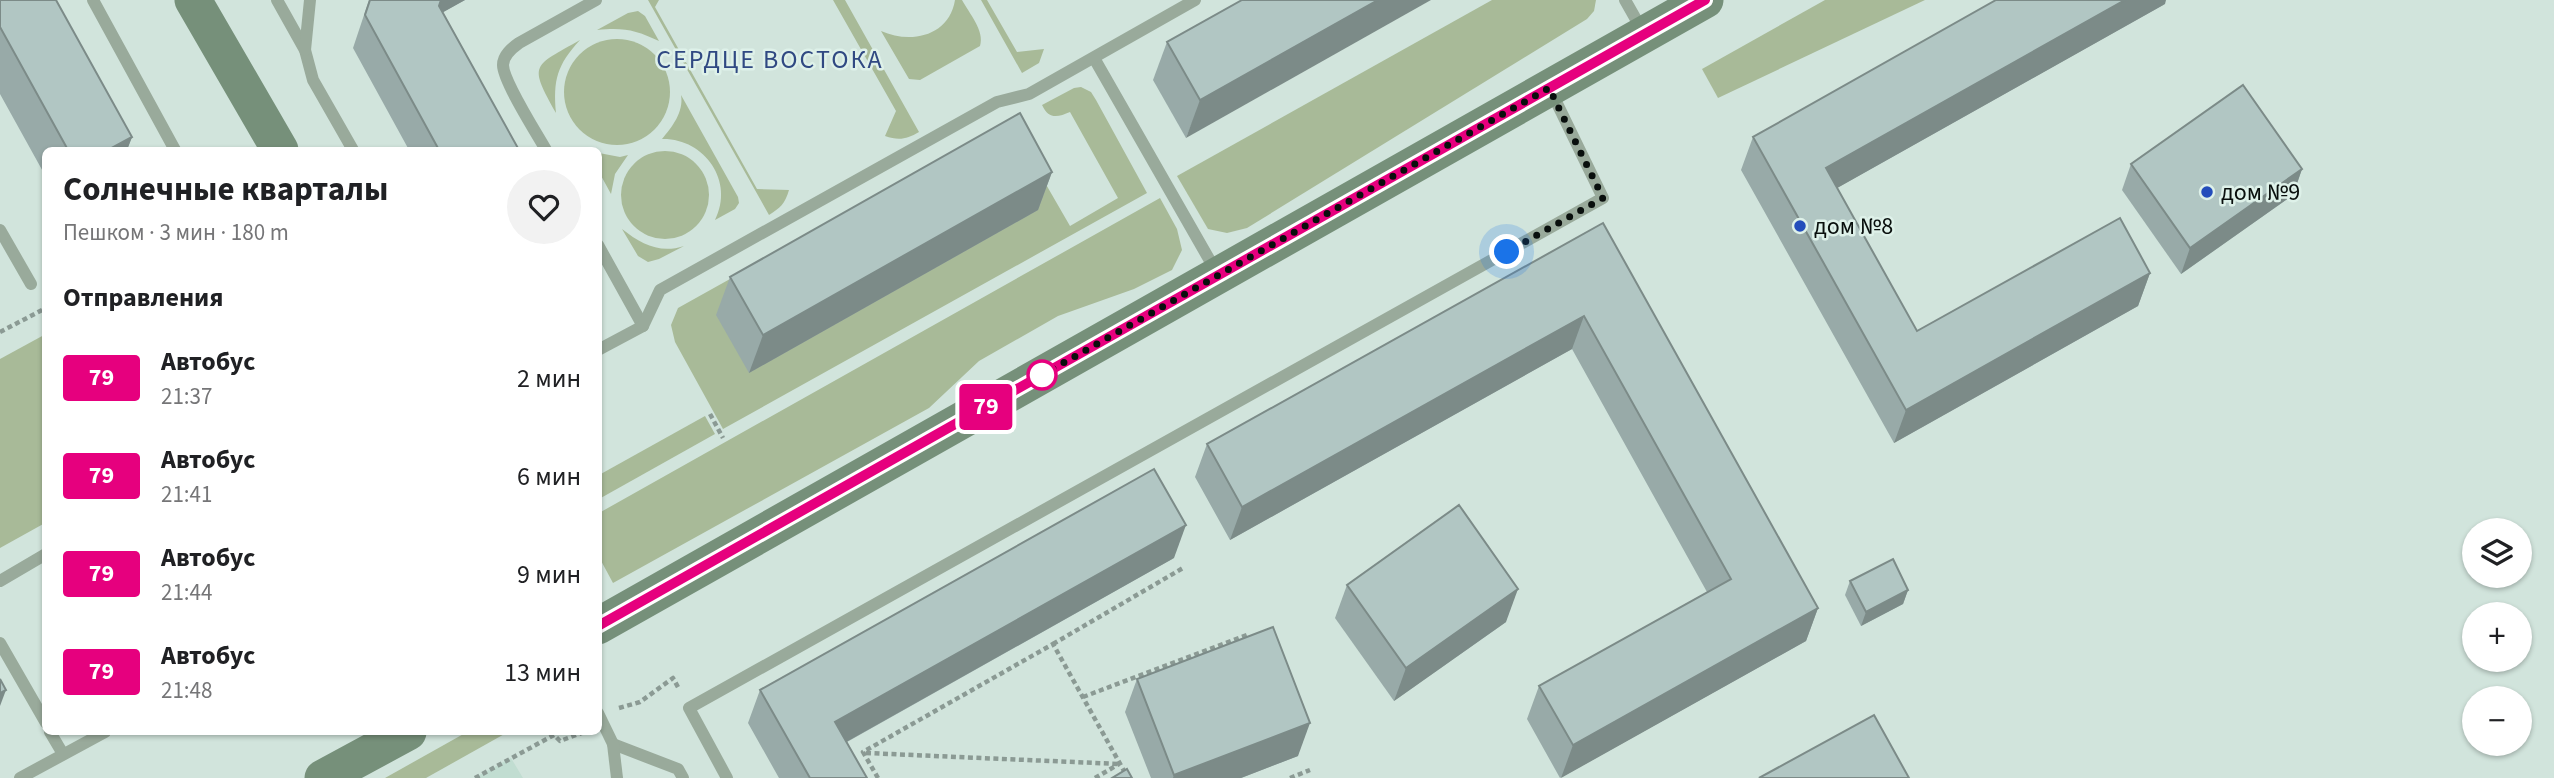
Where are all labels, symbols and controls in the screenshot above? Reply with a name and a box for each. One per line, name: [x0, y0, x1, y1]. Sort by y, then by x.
district label: СЕРДЦЕ ВОСТОКА: [656, 41, 884, 78]
text: Солнечные кварталы: [63, 166, 388, 213]
button: heart: [507, 170, 581, 244]
place label: дом №9: [2221, 175, 2300, 210]
marker: дом №9: [2199, 184, 2215, 200]
place label: дом №8: [1814, 209, 1893, 244]
text: Пешком · 3 мин · 180 m: [63, 216, 289, 249]
marker: дом №8: [1792, 218, 1808, 234]
your location: [1489, 234, 1524, 269]
text: Отправления: [63, 279, 223, 316]
text: Автобус: [161, 343, 255, 380]
text: 79: [89, 360, 114, 395]
text: 2 мин: [517, 360, 581, 397]
unlabelled marker: [1027, 360, 1057, 390]
text: 21:37: [161, 380, 212, 413]
line badge: 79: [954, 384, 1018, 430]
text: 79: [973, 389, 999, 424]
text: Автобус: [161, 441, 255, 478]
text: 79: [89, 458, 114, 493]
text: 6 мин: [517, 458, 581, 495]
text: 21:41: [161, 478, 212, 511]
map controls: [2462, 518, 2532, 756]
button: layers: [2462, 518, 2532, 588]
text: Автобус: [161, 539, 255, 576]
text: 79: [89, 556, 114, 591]
text: 9 мин: [517, 556, 581, 593]
text: 21:44: [161, 576, 212, 609]
button: +: [2462, 602, 2532, 672]
text: Автобус: [161, 637, 255, 674]
text: 79: [89, 654, 114, 689]
text: 13 мин: [504, 654, 581, 691]
text: 21:48: [161, 674, 212, 707]
button: −: [2462, 686, 2532, 756]

